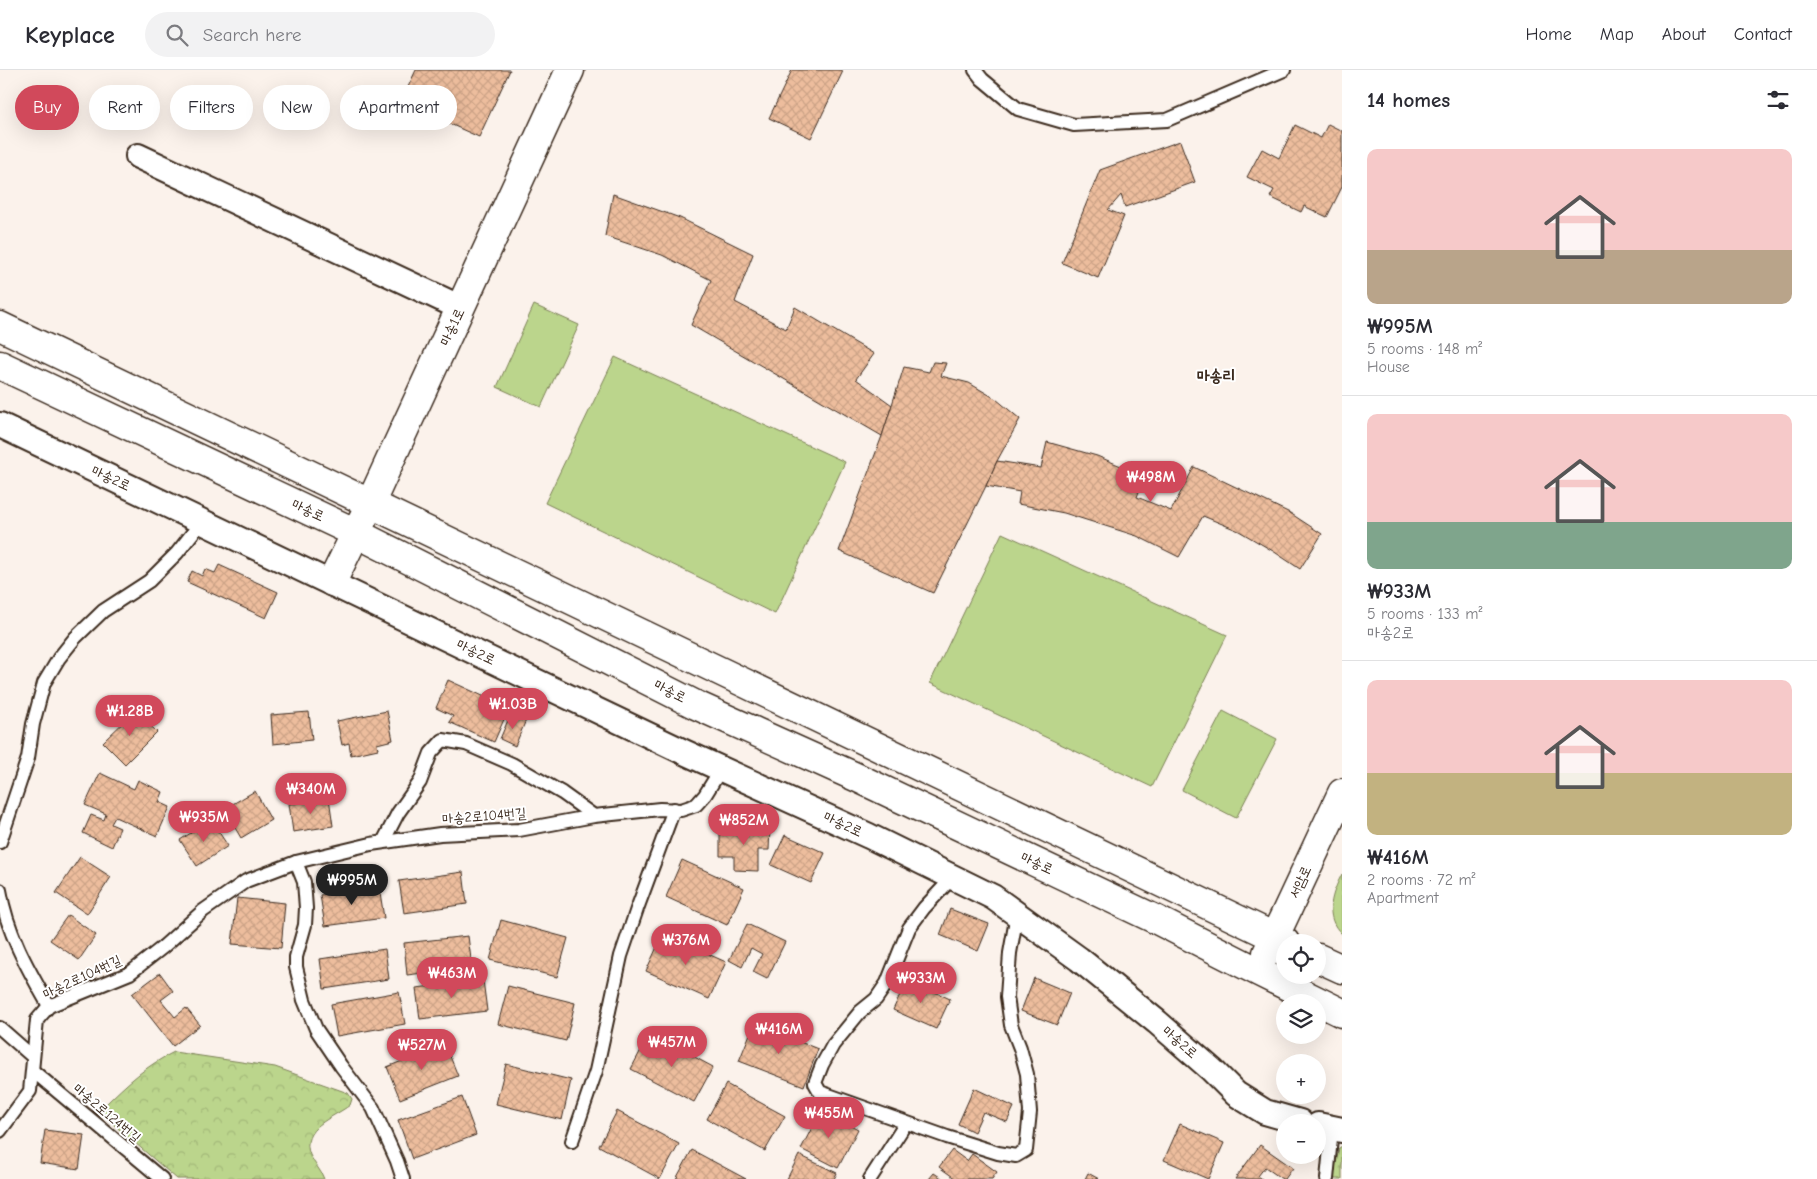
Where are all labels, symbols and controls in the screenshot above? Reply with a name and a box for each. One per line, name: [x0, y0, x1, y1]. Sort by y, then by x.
search box: [145, 12, 495, 57]
text: Keyplace: [25, 21, 115, 49]
icon: search: [163, 21, 191, 49]
text: Search here: [203, 24, 302, 46]
text: Home: [1525, 24, 1572, 45]
text: Map: [1600, 24, 1634, 45]
text: About: [1662, 24, 1706, 45]
text: Contact: [1734, 24, 1792, 45]
chip: Buy: [15, 85, 79, 130]
chip: Rent: [89, 85, 160, 130]
chip: Filters: [170, 85, 253, 130]
chip: New: [263, 85, 330, 130]
chip: Apartment: [340, 85, 457, 130]
icon: filters: [1764, 86, 1792, 114]
text: 14 homes: [1367, 88, 1450, 112]
icon: home: [1535, 182, 1625, 272]
street label: 마송1로: [436, 306, 468, 348]
text: ₩995M: [1367, 314, 1433, 338]
text: 5 rooms · 148 m²: [1367, 340, 1482, 358]
text: House: [1367, 358, 1410, 376]
district label: 마송리: [1197, 367, 1235, 385]
icon: home: [1535, 446, 1625, 536]
pin: ₩498M: [1116, 460, 1186, 503]
street label: 마송2로: [89, 462, 133, 494]
text: ₩498M: [1127, 468, 1175, 486]
street label: 마송로: [289, 495, 327, 525]
text: ₩933M: [1367, 579, 1431, 603]
text: 5 rooms · 133 m²: [1367, 605, 1483, 623]
text: 마송2로: [1367, 624, 1414, 642]
street label: 마송2로: [454, 635, 498, 669]
street label: 마송로: [651, 676, 689, 706]
pin: ₩1.03B: [472, 688, 554, 730]
pin: ₩1.28B: [89, 694, 171, 737]
text: ₩1.03B: [489, 695, 537, 713]
text: ₩1.28B: [106, 702, 154, 720]
icon: home: [1535, 712, 1625, 802]
pin: ₩340M: [276, 772, 346, 815]
text: ₩340M: [286, 780, 336, 798]
pin: ₩935M: [169, 800, 239, 843]
pin: ₩852M: [709, 804, 779, 846]
street label: 마송2로104번길: [441, 805, 527, 827]
text: ₩935M: [179, 808, 229, 826]
street label: 마송2로: [821, 808, 865, 840]
text: ₩852M: [719, 811, 769, 829]
text: ₩416M: [1367, 845, 1429, 869]
street label: 마송로: [1018, 848, 1056, 878]
street label: 서암로: [1285, 863, 1315, 901]
pin: ₩995M: [317, 864, 387, 906]
text: ₩995M: [327, 871, 377, 889]
text: 2 rooms · 72 m²: [1367, 871, 1476, 889]
text: Apartment: [1367, 889, 1439, 907]
pin: ₩376M: [651, 924, 721, 966]
text: ₩376M: [662, 931, 710, 949]
map controls: [1276, 934, 1326, 1164]
button: locate: [1276, 934, 1326, 984]
street label: 마송2로104번길: [40, 951, 125, 1003]
pin: ₩463M: [417, 956, 487, 999]
pin: ₩933M: [886, 962, 956, 1004]
text: ₩463M: [428, 964, 476, 982]
text: ₩933M: [897, 969, 945, 987]
button: layers: [1276, 994, 1326, 1044]
pin: ₩416M: [744, 1012, 814, 1055]
text: ₩416M: [756, 1020, 802, 1038]
street label: 마송2로: [1159, 1022, 1201, 1062]
pin: ₩457M: [637, 1026, 707, 1068]
pin: ₩527M: [387, 1028, 457, 1071]
text: ₩457M: [648, 1033, 696, 1051]
text: ₩527M: [398, 1036, 446, 1054]
button: +: [1276, 1054, 1326, 1104]
street label: 마송2로124번길: [70, 1080, 145, 1147]
pin: ₩455M: [794, 1096, 864, 1139]
text: ₩455M: [804, 1104, 854, 1122]
button: −: [1276, 1114, 1326, 1164]

